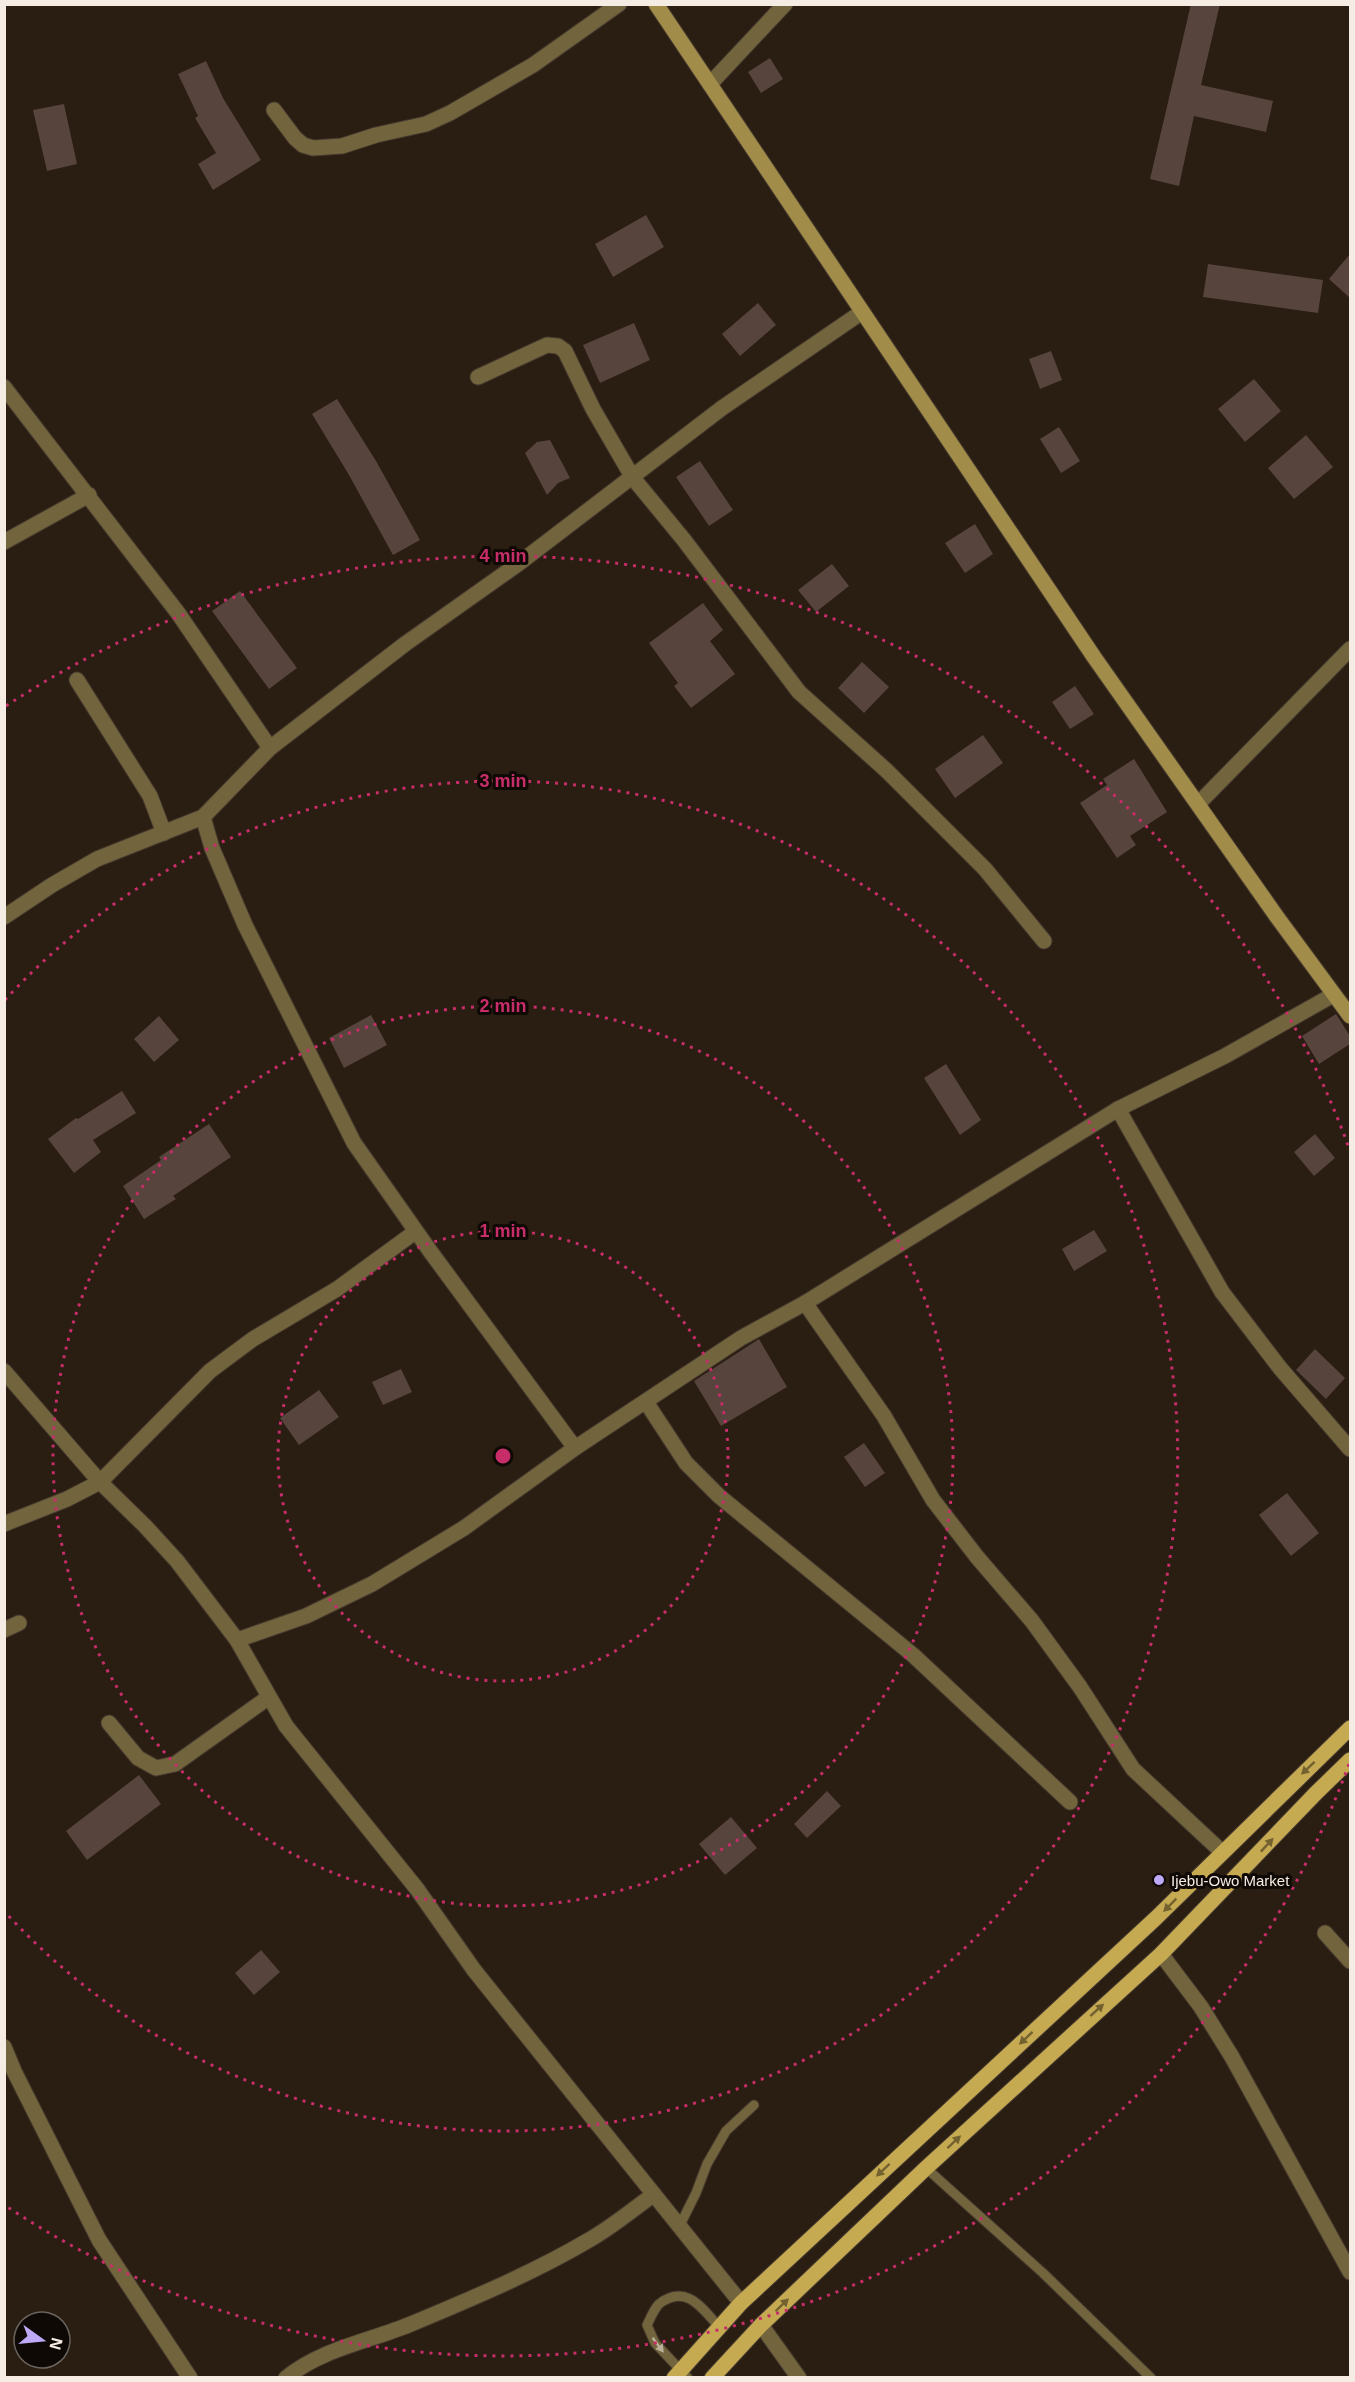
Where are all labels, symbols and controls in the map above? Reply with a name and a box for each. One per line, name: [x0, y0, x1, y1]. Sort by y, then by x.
text: 4 min: [479, 546, 527, 566]
text: 3 min: [479, 771, 527, 791]
text: 2 min: [479, 996, 527, 1016]
text: 1 min: [479, 1221, 527, 1241]
centre of rings: [493, 1446, 513, 1466]
one-way arrow: [1301, 1761, 1316, 1774]
one-way arrow: [1260, 1837, 1274, 1852]
place label: Ijebu-Owo Market: [1171, 1872, 1290, 1889]
marker: Ijebu-Owo Market: [1152, 1873, 1166, 1887]
one-way arrow: [1163, 1898, 1177, 1912]
one-way arrow: [1090, 2003, 1105, 2017]
one-way arrow: [1020, 2030, 1034, 2044]
one-way arrow: [946, 2136, 961, 2149]
one-way arrow: [876, 2163, 891, 2176]
one-way arrow: [774, 2298, 789, 2312]
north arrow: [12, 2310, 72, 2370]
text: N: [46, 2336, 66, 2352]
one-way arrow: [652, 2337, 664, 2353]

